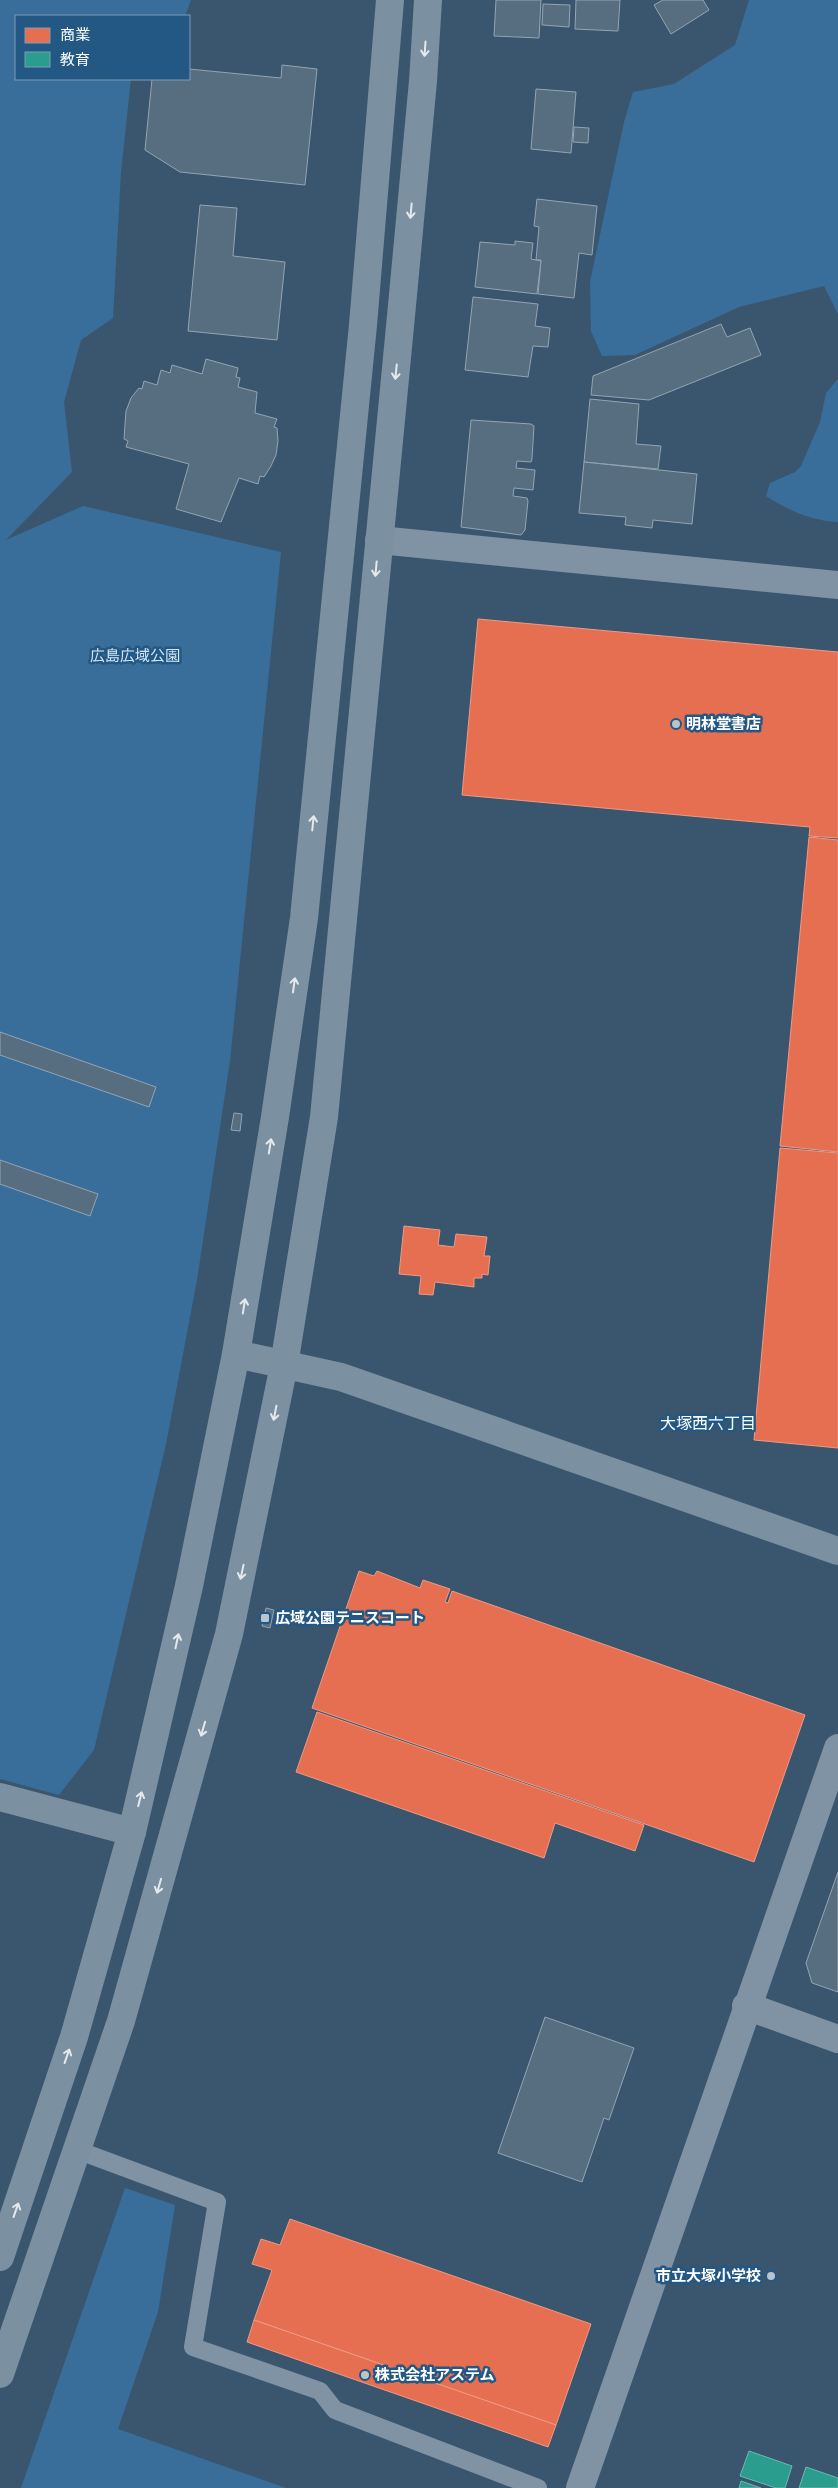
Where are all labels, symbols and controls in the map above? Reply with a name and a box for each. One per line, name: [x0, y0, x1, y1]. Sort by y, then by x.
legend: [15, 15, 190, 80]
text: 商業: [60, 26, 90, 44]
one-way arrow: [420, 40, 429, 56]
text: 教育: [60, 51, 90, 69]
one-way arrow: [406, 202, 416, 218]
one-way arrow: [391, 364, 401, 380]
one-way arrow: [372, 561, 381, 577]
park label: 広島広域公園: [90, 647, 180, 665]
place label: 明林堂書店: [686, 715, 761, 733]
marker: 明林堂書店: [670, 718, 682, 730]
one-way arrow: [308, 816, 318, 832]
one-way arrow: [289, 977, 299, 993]
one-way arrow: [265, 1138, 275, 1154]
one-way arrow: [239, 1298, 249, 1314]
one-way arrow: [270, 1404, 279, 1420]
district label: 大塚西六丁目: [660, 1414, 756, 1433]
one-way arrow: [237, 1563, 246, 1579]
place label: 広域公園テニスコート: [275, 1609, 425, 1627]
marker: 広域公園テニスコート: [259, 1612, 271, 1624]
one-way arrow: [173, 1633, 182, 1649]
one-way arrow: [197, 1721, 207, 1737]
one-way arrow: [136, 1791, 145, 1807]
one-way arrow: [154, 1877, 163, 1893]
one-way arrow: [63, 2049, 73, 2065]
one-way arrow: [11, 2203, 21, 2219]
place label: 市立大塚小学校: [656, 2267, 761, 2285]
marker: 市立大塚小学校: [765, 2270, 777, 2282]
place label: 株式会社アステム: [375, 2366, 495, 2384]
marker: 株式会社アステム: [359, 2369, 371, 2381]

